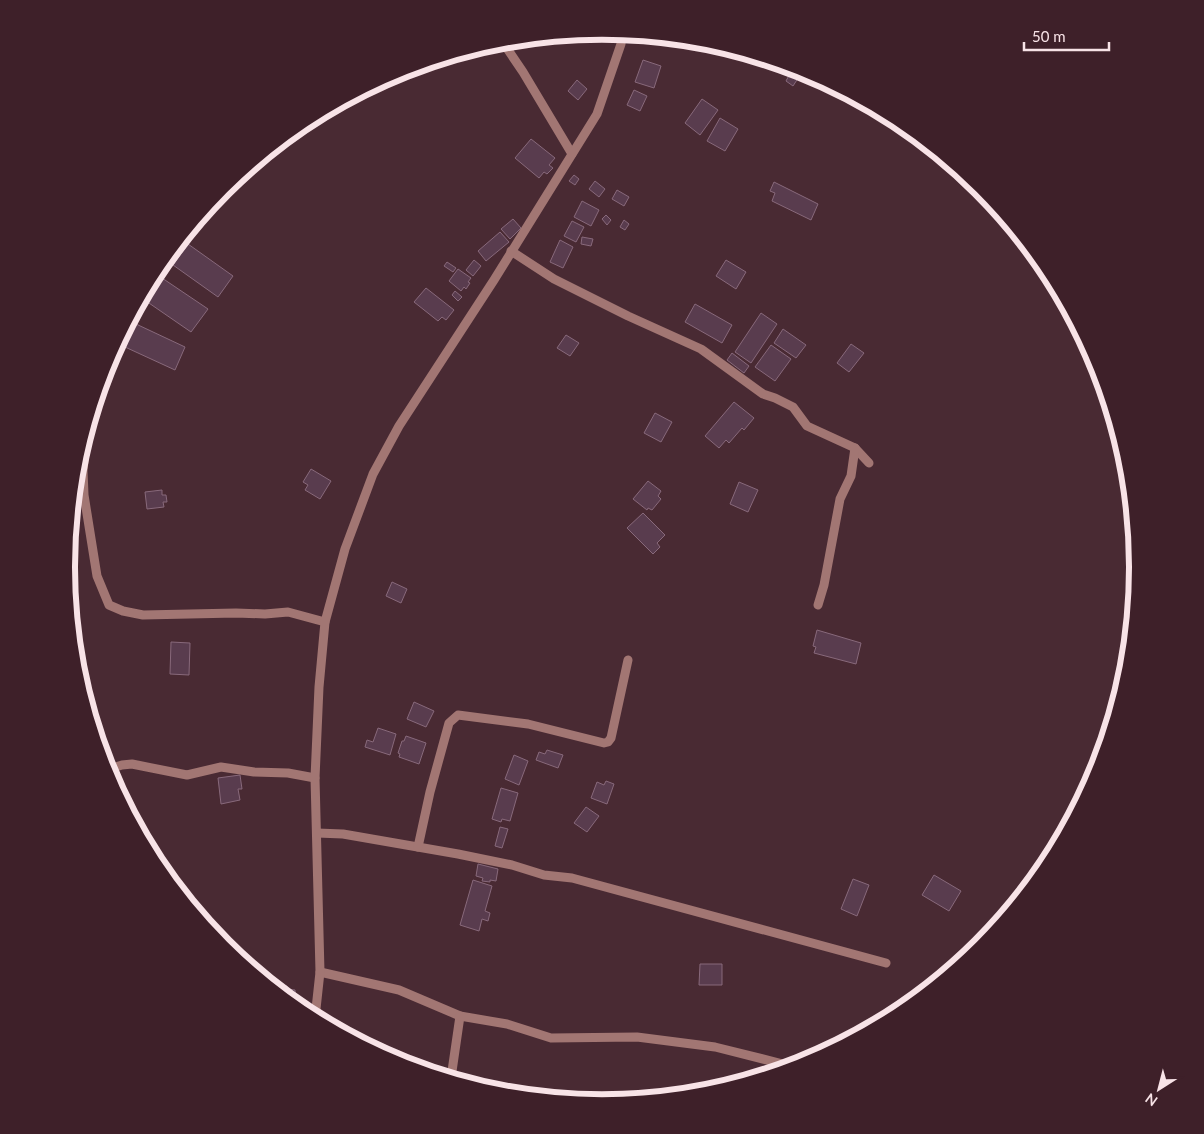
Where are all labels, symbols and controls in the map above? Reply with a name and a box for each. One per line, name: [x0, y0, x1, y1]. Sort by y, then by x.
scale bar: [1024, 20, 1109, 52]
text: 50 m: [1032, 27, 1066, 45]
north arrow: [1134, 1064, 1184, 1114]
text: N: [1142, 1090, 1160, 1110]

